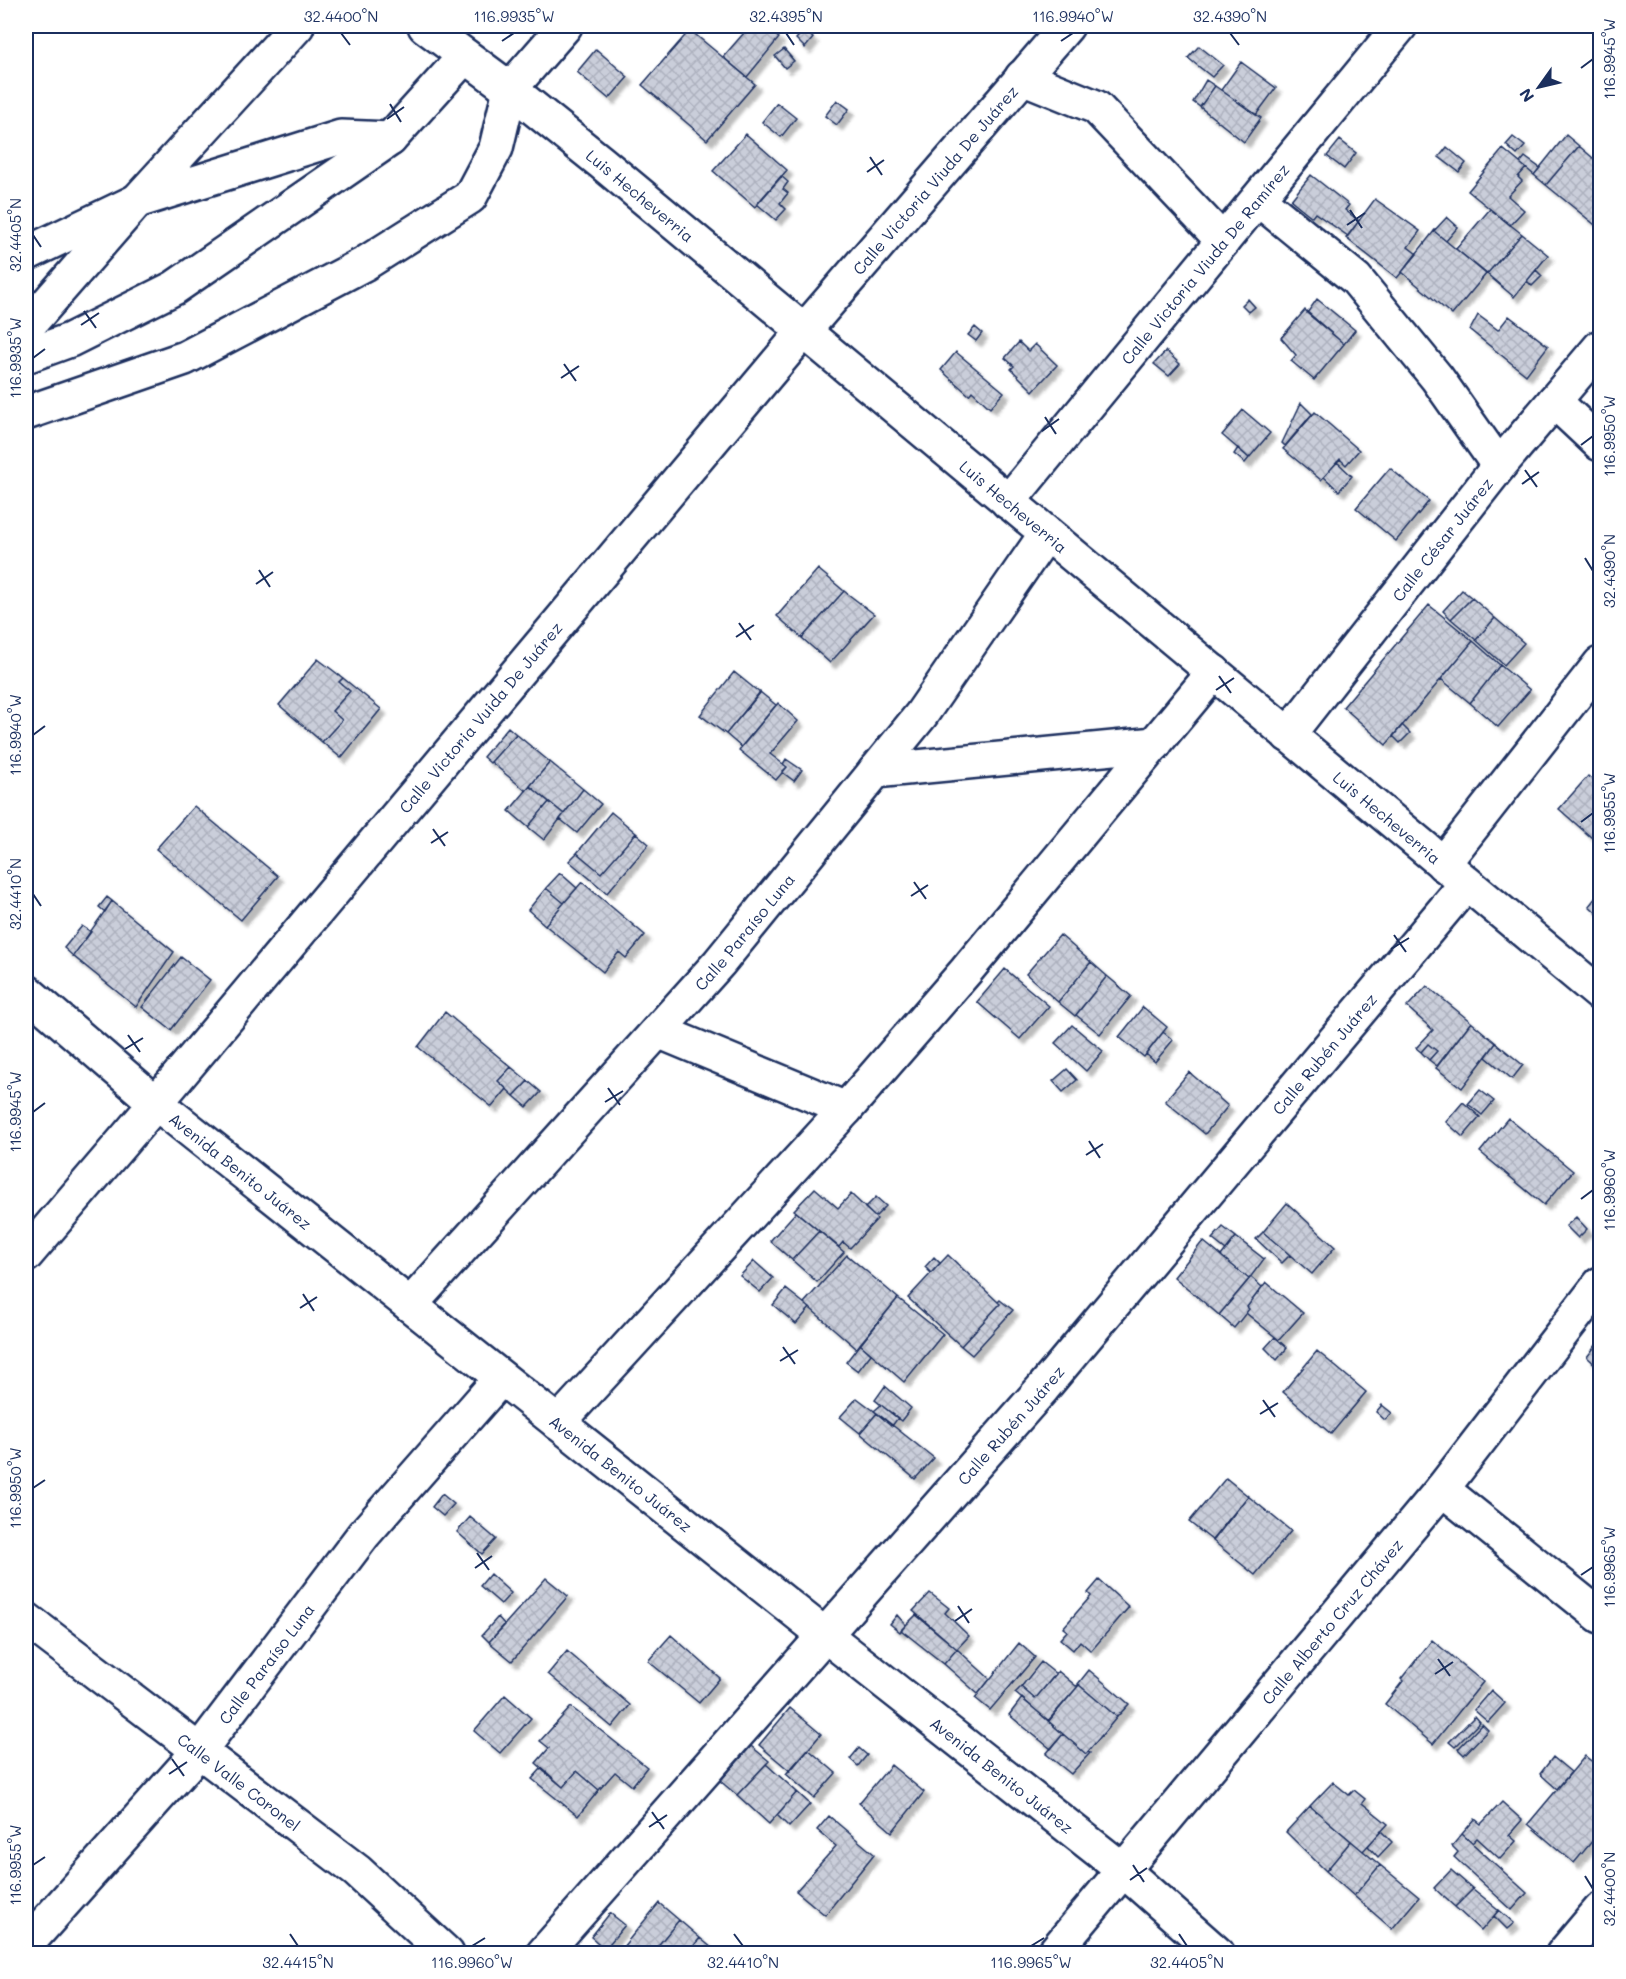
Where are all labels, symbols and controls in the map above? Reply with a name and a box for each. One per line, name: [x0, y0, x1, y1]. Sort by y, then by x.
text: 32.4400°N: [304, 6, 378, 26]
text: 116.9935°W: [473, 6, 555, 26]
text: 32.4395°N: [749, 6, 823, 26]
text: 116.9940°W: [1032, 6, 1114, 26]
text: 32.4390°N: [1193, 6, 1267, 26]
text: 116.9945°W: [1599, 18, 1619, 100]
north arrow: [1509, 57, 1569, 117]
street label: Calle Victoria Viuda De Juárez: [847, 80, 1022, 278]
text: N: [1514, 85, 1538, 107]
street label: Luis Hecheverria: [582, 144, 699, 246]
street label: Calle Victoria Viuda De Ramírez: [1116, 159, 1293, 368]
text: 32.4405°N: [5, 198, 25, 272]
text: 116.9935°W: [5, 317, 25, 399]
text: 116.9950°W: [1599, 395, 1619, 477]
street label: Luis Hecheverria: [956, 455, 1072, 557]
street label: Calle César Juárez: [1387, 473, 1497, 605]
text: 32.4390°N: [1599, 534, 1619, 608]
street label: Calle Victoria Vuida De Juárez: [394, 617, 566, 817]
text: 116.9940°W: [5, 694, 25, 776]
street label: Luis Hecheverria: [1329, 766, 1446, 868]
text: 116.9955°W: [1599, 772, 1619, 854]
text: 32.4410°N: [5, 858, 25, 930]
street label: Calle Paraíso Luna: [689, 869, 798, 994]
street label: Calle Rubén Juárez: [1267, 988, 1381, 1118]
text: 116.9945°W: [5, 1071, 25, 1153]
street label: Avenida Benito Juárez: [165, 1107, 317, 1234]
text: 116.9960°W: [1599, 1149, 1619, 1231]
street label: Calle Rubén Juárez: [952, 1361, 1068, 1489]
street label: Avenida Benito Juárez: [546, 1410, 697, 1536]
text: 116.9950°W: [5, 1447, 25, 1529]
text: 116.9965°W: [1599, 1526, 1619, 1608]
street label: Calle Alberto Cruz Chávez: [1256, 1534, 1407, 1708]
street label: Calle Paraíso Luna: [213, 1599, 318, 1728]
street label: Avenida Benito Juárez: [926, 1712, 1078, 1838]
street label: Calle Valle Coronel: [174, 1728, 305, 1835]
text: 116.9955°W: [5, 1824, 25, 1906]
text: 32.4400°N: [1599, 1852, 1619, 1926]
text: 32.4415°N: [262, 1952, 334, 1972]
text: 116.9960°W: [431, 1952, 513, 1972]
text: 32.4410°N: [707, 1952, 779, 1972]
text: 116.9965°W: [990, 1952, 1072, 1972]
text: 32.4405°N: [1150, 1952, 1224, 1972]

